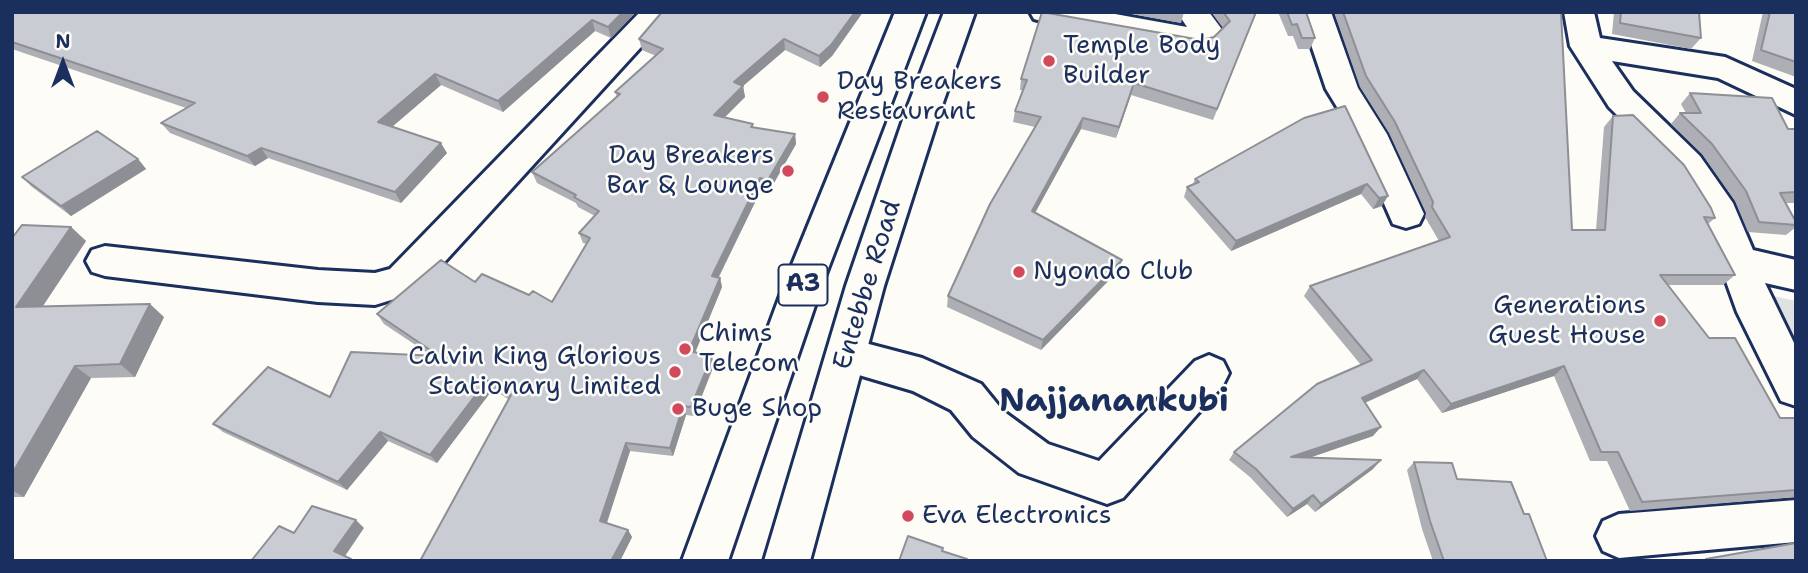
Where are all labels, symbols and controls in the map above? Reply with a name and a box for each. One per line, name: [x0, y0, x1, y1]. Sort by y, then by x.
north arrow: [28, 28, 98, 98]
text: N: [55, 29, 71, 54]
place label: Temple Body Builder: [1063, 30, 1221, 92]
marker: Temple Body Builder: [1041, 53, 1057, 69]
place label: Day Breakers Restaurant: [837, 66, 1002, 128]
marker: Day Breakers Restaurant: [815, 89, 831, 105]
place label: Day Breakers Bar & Lounge: [606, 140, 774, 202]
marker: Day Breakers Bar & Lounge: [780, 163, 796, 179]
street label: Entebbe Road: [827, 196, 909, 374]
place label: Nyondo Club: [1033, 256, 1193, 288]
road number: A3: [778, 264, 828, 306]
marker: Nyondo Club: [1011, 264, 1027, 280]
place label: Generations Guest House: [1488, 290, 1646, 352]
marker: Generations Guest House: [1652, 313, 1668, 329]
place label: Chims Telecom: [699, 318, 799, 380]
place label: Calvin King Glorious Stationary Limited: [408, 341, 661, 402]
marker: Chims Telecom: [677, 341, 693, 357]
marker: Calvin King Glorious Stationary Limited: [667, 364, 683, 380]
district label: Najjanankubi: [999, 382, 1229, 422]
place label: Buge Shop: [692, 393, 822, 425]
marker: Buge Shop: [670, 401, 686, 417]
place label: Eva Electronics: [922, 500, 1112, 532]
marker: Eva Electronics: [900, 508, 916, 524]

